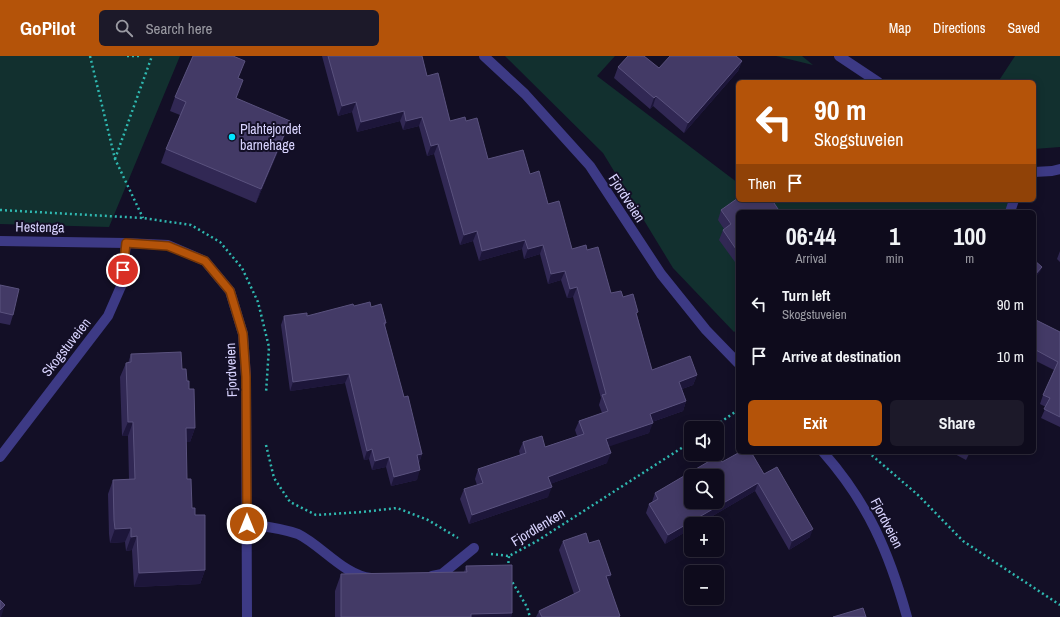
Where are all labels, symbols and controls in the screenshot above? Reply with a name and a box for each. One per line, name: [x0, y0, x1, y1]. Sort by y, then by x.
search box: [99, 10, 379, 46]
text: GoPilot: [20, 15, 75, 41]
icon: search: [113, 17, 135, 39]
text: Search here: [145, 18, 212, 39]
text: Map: [889, 19, 911, 37]
text: Directions: [933, 19, 985, 37]
text: Saved: [1007, 19, 1040, 37]
text: 90 m: [814, 91, 866, 129]
icon: left: [748, 96, 800, 148]
place label: Plahtejordet barnehage: [240, 120, 301, 154]
text: Skogstuveien: [814, 127, 903, 152]
marker: Plahtejordet barnehage: [227, 132, 237, 142]
street label: Fjordveien: [605, 170, 649, 226]
icon: arrive: [784, 172, 806, 194]
text: Then: [748, 173, 776, 194]
street label: Hestenga: [15, 218, 65, 236]
text: 06:44: [786, 220, 836, 252]
text: 1: [889, 220, 900, 252]
text: 100: [953, 220, 986, 252]
text: Arrival: [796, 250, 826, 267]
text: min: [886, 250, 904, 267]
text: m: [965, 250, 974, 267]
pin: [106, 253, 140, 287]
icon: arrive: [112, 259, 134, 281]
text: Turn left: [782, 285, 830, 306]
icon: left: [748, 293, 770, 315]
text: 90 m: [997, 294, 1024, 315]
text: Skogstuveien: [782, 306, 847, 323]
street label: Skogstuveien: [37, 314, 95, 380]
street label: Fjordveien: [221, 343, 241, 397]
icon: arrive: [748, 345, 770, 367]
text: Arrive at destination: [782, 346, 901, 367]
text: 10 m: [997, 346, 1024, 367]
button: Exit: [748, 400, 882, 446]
button: Share: [890, 400, 1024, 446]
map controls: [684, 421, 724, 605]
button: sound: [684, 421, 724, 461]
button: search: [684, 469, 724, 509]
street label: Fjordveien: [867, 495, 907, 551]
position arrow: [226, 503, 268, 545]
street label: Fjordlenken: [508, 504, 568, 550]
button: +: [684, 517, 724, 557]
button: −: [684, 565, 724, 605]

